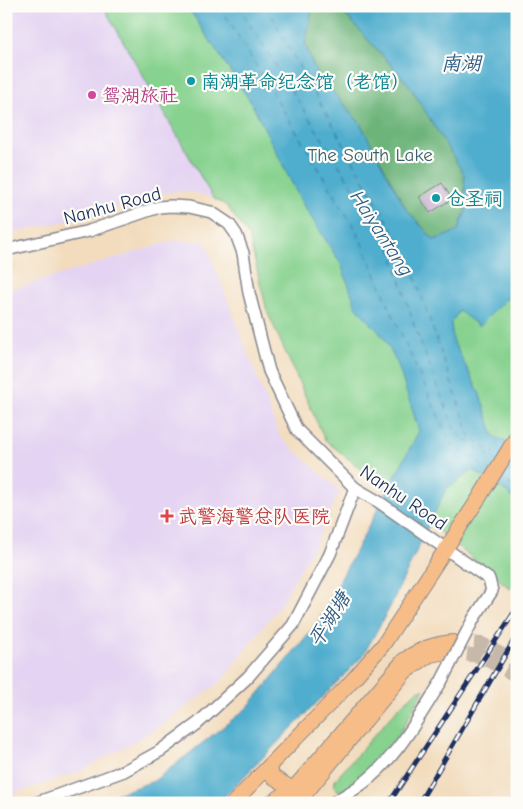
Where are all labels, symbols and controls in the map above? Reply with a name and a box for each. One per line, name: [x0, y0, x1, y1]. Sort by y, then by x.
water label: 南湖: [441, 52, 483, 75]
place label: 南湖革命纪念馆（老馆）: [201, 71, 410, 93]
marker: 南湖革命纪念馆（老馆）: [185, 75, 197, 87]
place label: 鸳湖旅社: [102, 85, 178, 107]
marker: 鸳湖旅社: [86, 89, 98, 101]
park label: The South Lake: [307, 144, 433, 166]
street label: Nanhu Road: [61, 182, 163, 230]
water label: Haiyantang: [345, 186, 418, 280]
place label: 仓圣祠: [446, 188, 503, 210]
marker: 仓圣祠: [430, 192, 442, 204]
street label: Nanhu Road: [356, 461, 451, 535]
place label: 武警海警总队医院: [178, 506, 330, 528]
marker: 武警海警总队医院: [160, 509, 174, 523]
water label: 平湖塘: [304, 586, 356, 651]

